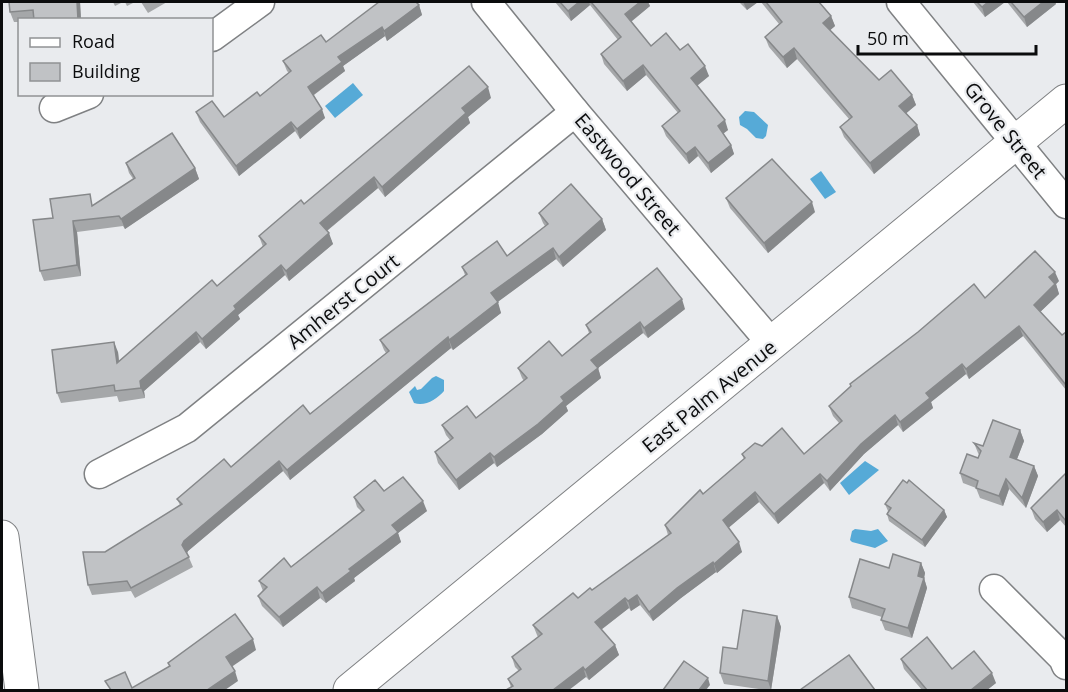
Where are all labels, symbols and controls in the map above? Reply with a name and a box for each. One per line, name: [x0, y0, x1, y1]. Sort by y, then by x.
legend: [18, 18, 213, 96]
scale bar: [858, 18, 1036, 56]
text: 50 m: [867, 26, 909, 50]
text: Road: [72, 29, 115, 53]
text: Building: [72, 59, 140, 83]
street label: Grove Street: [959, 76, 1053, 184]
street label: Eastwood Street: [569, 107, 687, 241]
street label: Amherst Court: [281, 247, 405, 355]
street label: East Palm Avenue: [636, 333, 782, 459]

